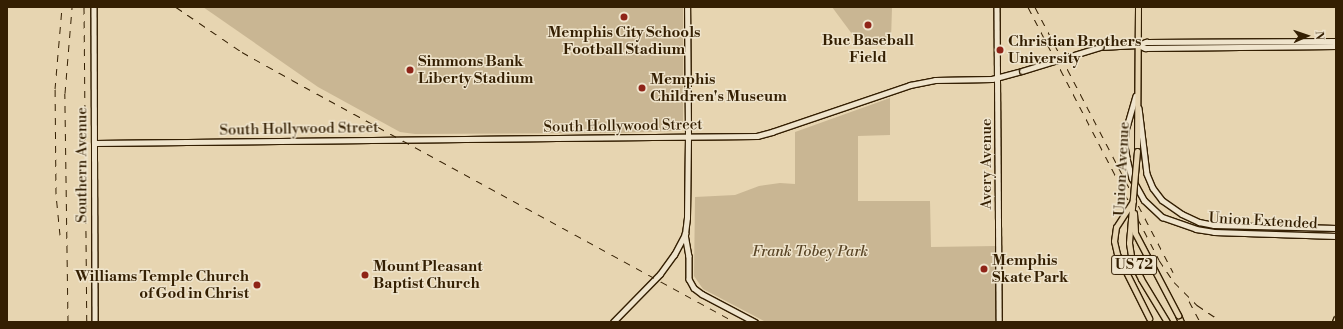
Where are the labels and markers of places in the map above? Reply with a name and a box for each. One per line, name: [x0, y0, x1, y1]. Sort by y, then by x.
marker: Memphis City Schools Football Stadium: [619, 12, 629, 22]
marker: Buc Baseball Field: [863, 20, 873, 30]
place label: Memphis City Schools Football Stadium: [547, 23, 701, 58]
place label: Buc Baseball Field: [822, 31, 914, 66]
place label: Christian Brothers University: [1008, 32, 1142, 67]
marker: Christian Brothers University: [995, 45, 1005, 55]
place label: Simmons Bank Liberty Stadium: [418, 52, 533, 87]
marker: Simmons Bank Liberty Stadium: [405, 65, 415, 75]
place label: Memphis Children's Museum: [650, 70, 787, 105]
marker: Memphis Children's Museum: [637, 83, 647, 93]
place label: Memphis Skate Park: [992, 251, 1068, 286]
place label: Mount Pleasant Baptist Church: [373, 257, 483, 292]
marker: Memphis Skate Park: [979, 264, 989, 274]
place label: Williams Temple Church of God in Christ: [75, 267, 249, 302]
marker: Mount Pleasant Baptist Church: [360, 270, 370, 280]
marker: Williams Temple Church of God in Christ: [252, 280, 262, 290]

